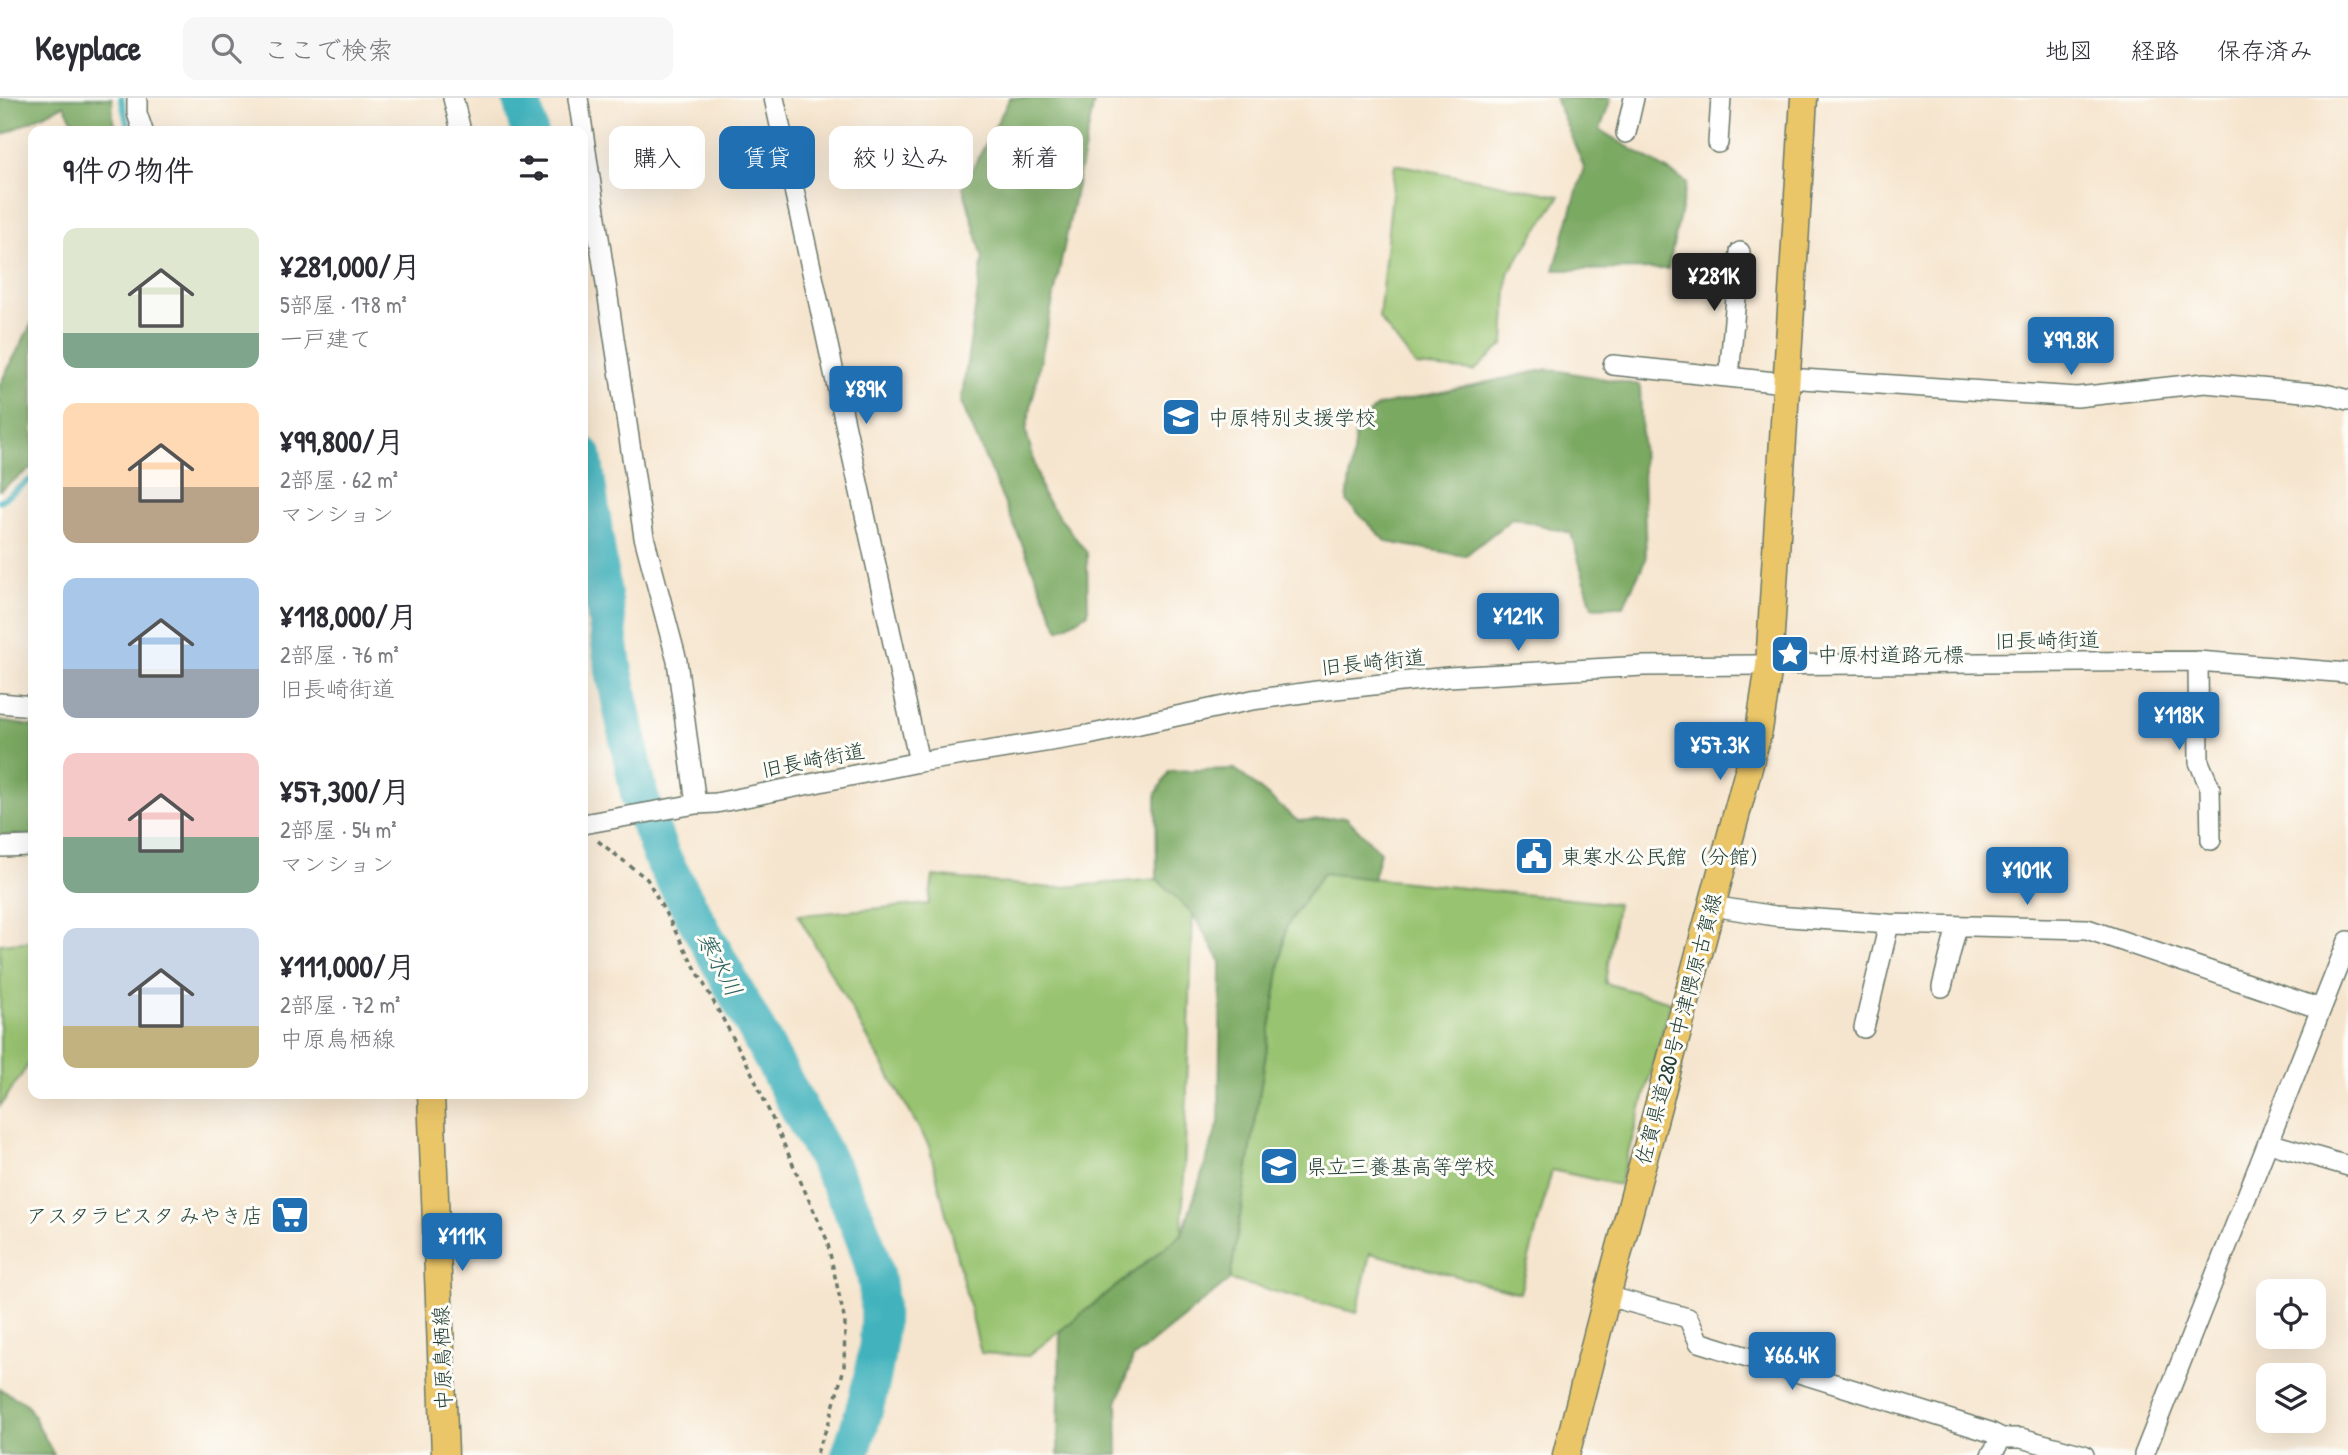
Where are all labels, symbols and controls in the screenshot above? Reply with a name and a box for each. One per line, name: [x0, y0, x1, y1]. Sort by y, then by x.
search box: [183, 17, 673, 80]
text: Keyplace: [35, 26, 141, 70]
icon: search: [207, 29, 245, 67]
text: ここで検索: [263, 32, 393, 67]
text: 地図: [2045, 34, 2093, 66]
text: 経路: [2131, 34, 2179, 66]
text: 保存済み: [2217, 34, 2313, 66]
chip: 購入: [609, 126, 705, 189]
chip: 賃貸: [719, 126, 815, 189]
chip: 絞り込み: [829, 126, 973, 189]
chip: 新着: [987, 126, 1083, 189]
icon: filters: [515, 149, 553, 187]
text: 9件の物件: [63, 150, 194, 190]
text: ¥281,000/月: [280, 246, 421, 286]
pin: ¥281K: [1665, 254, 1763, 313]
icon: home: [119, 256, 203, 340]
text: ¥281K: [1688, 260, 1740, 291]
text: 5部屋 · 178 m²: [280, 289, 407, 320]
pin: ¥99.8K: [2014, 317, 2128, 377]
text: 一戸建て: [280, 323, 372, 354]
text: ¥99.8K: [2044, 324, 2098, 355]
pin: ¥89K: [825, 366, 907, 426]
text: ¥89K: [845, 373, 887, 404]
school or university icon: 中原特別支援学校: [1160, 396, 1202, 438]
place label: 中原特別支援学校: [1208, 403, 1376, 432]
text: ¥99,800/月: [280, 421, 405, 461]
icon: home: [119, 431, 203, 515]
text: 2部屋 · 62 m²: [280, 464, 398, 495]
text: マンション: [280, 498, 394, 529]
pin: ¥121K: [1469, 594, 1567, 653]
text: ¥118,000/月: [280, 596, 418, 636]
text: ¥121K: [1493, 600, 1543, 631]
icon: home: [119, 606, 203, 690]
street label: 旧長崎街道: [1994, 625, 2100, 655]
place icon: 中原村道路元標: [1769, 633, 1811, 675]
text: 2部屋 · 76 m²: [280, 639, 399, 670]
place label: 中原村道路元標: [1817, 640, 1964, 669]
street label: 旧長崎街道: [1319, 642, 1427, 682]
text: 旧長崎街道: [280, 673, 395, 704]
pin: ¥118K: [2130, 692, 2228, 752]
text: ¥118K: [2154, 699, 2204, 730]
pin: ¥57.3K: [1663, 722, 1777, 782]
text: ¥57.3K: [1690, 729, 1750, 760]
street label: 旧長崎街道: [759, 736, 867, 784]
text: ¥57,300/月: [280, 771, 411, 811]
icon: home: [119, 781, 203, 865]
text: 2部屋 · 54 m²: [280, 814, 397, 845]
public building icon: 東寒水公民館（分館）: [1513, 835, 1555, 877]
place label: 東寒水公民館（分館）: [1561, 842, 1771, 871]
text: マンション: [280, 848, 394, 879]
pin: ¥101K: [1978, 848, 2076, 907]
text: ¥101K: [2002, 854, 2052, 885]
street label: 佐賀県道280号中津隈原古賀線: [1628, 890, 1728, 1168]
water label: 寒水川: [690, 926, 750, 1002]
text: ¥111,000/月: [280, 946, 416, 986]
icon: home: [119, 956, 203, 1040]
text: 2部屋 · 72 m²: [280, 989, 400, 1020]
text: 中原鳥栖線: [280, 1023, 395, 1054]
school or university icon: 県立三養基高等学校: [1258, 1145, 1300, 1187]
place label: 県立三養基高等学校: [1306, 1152, 1495, 1181]
supermarket icon: アスタラビスタ みやき店: [269, 1194, 311, 1236]
place label: アスタラビスタ みやき店: [26, 1201, 263, 1230]
pin: ¥111K: [413, 1214, 511, 1273]
text: ¥111K: [438, 1220, 486, 1251]
map controls: [2256, 1279, 2326, 1433]
button: locate: [2256, 1279, 2326, 1349]
street label: 中原鳥栖線: [426, 1305, 458, 1411]
pin: ¥66.4K: [1735, 1332, 1849, 1392]
text: ¥66.4K: [1765, 1339, 1819, 1370]
button: layers: [2256, 1363, 2326, 1433]

